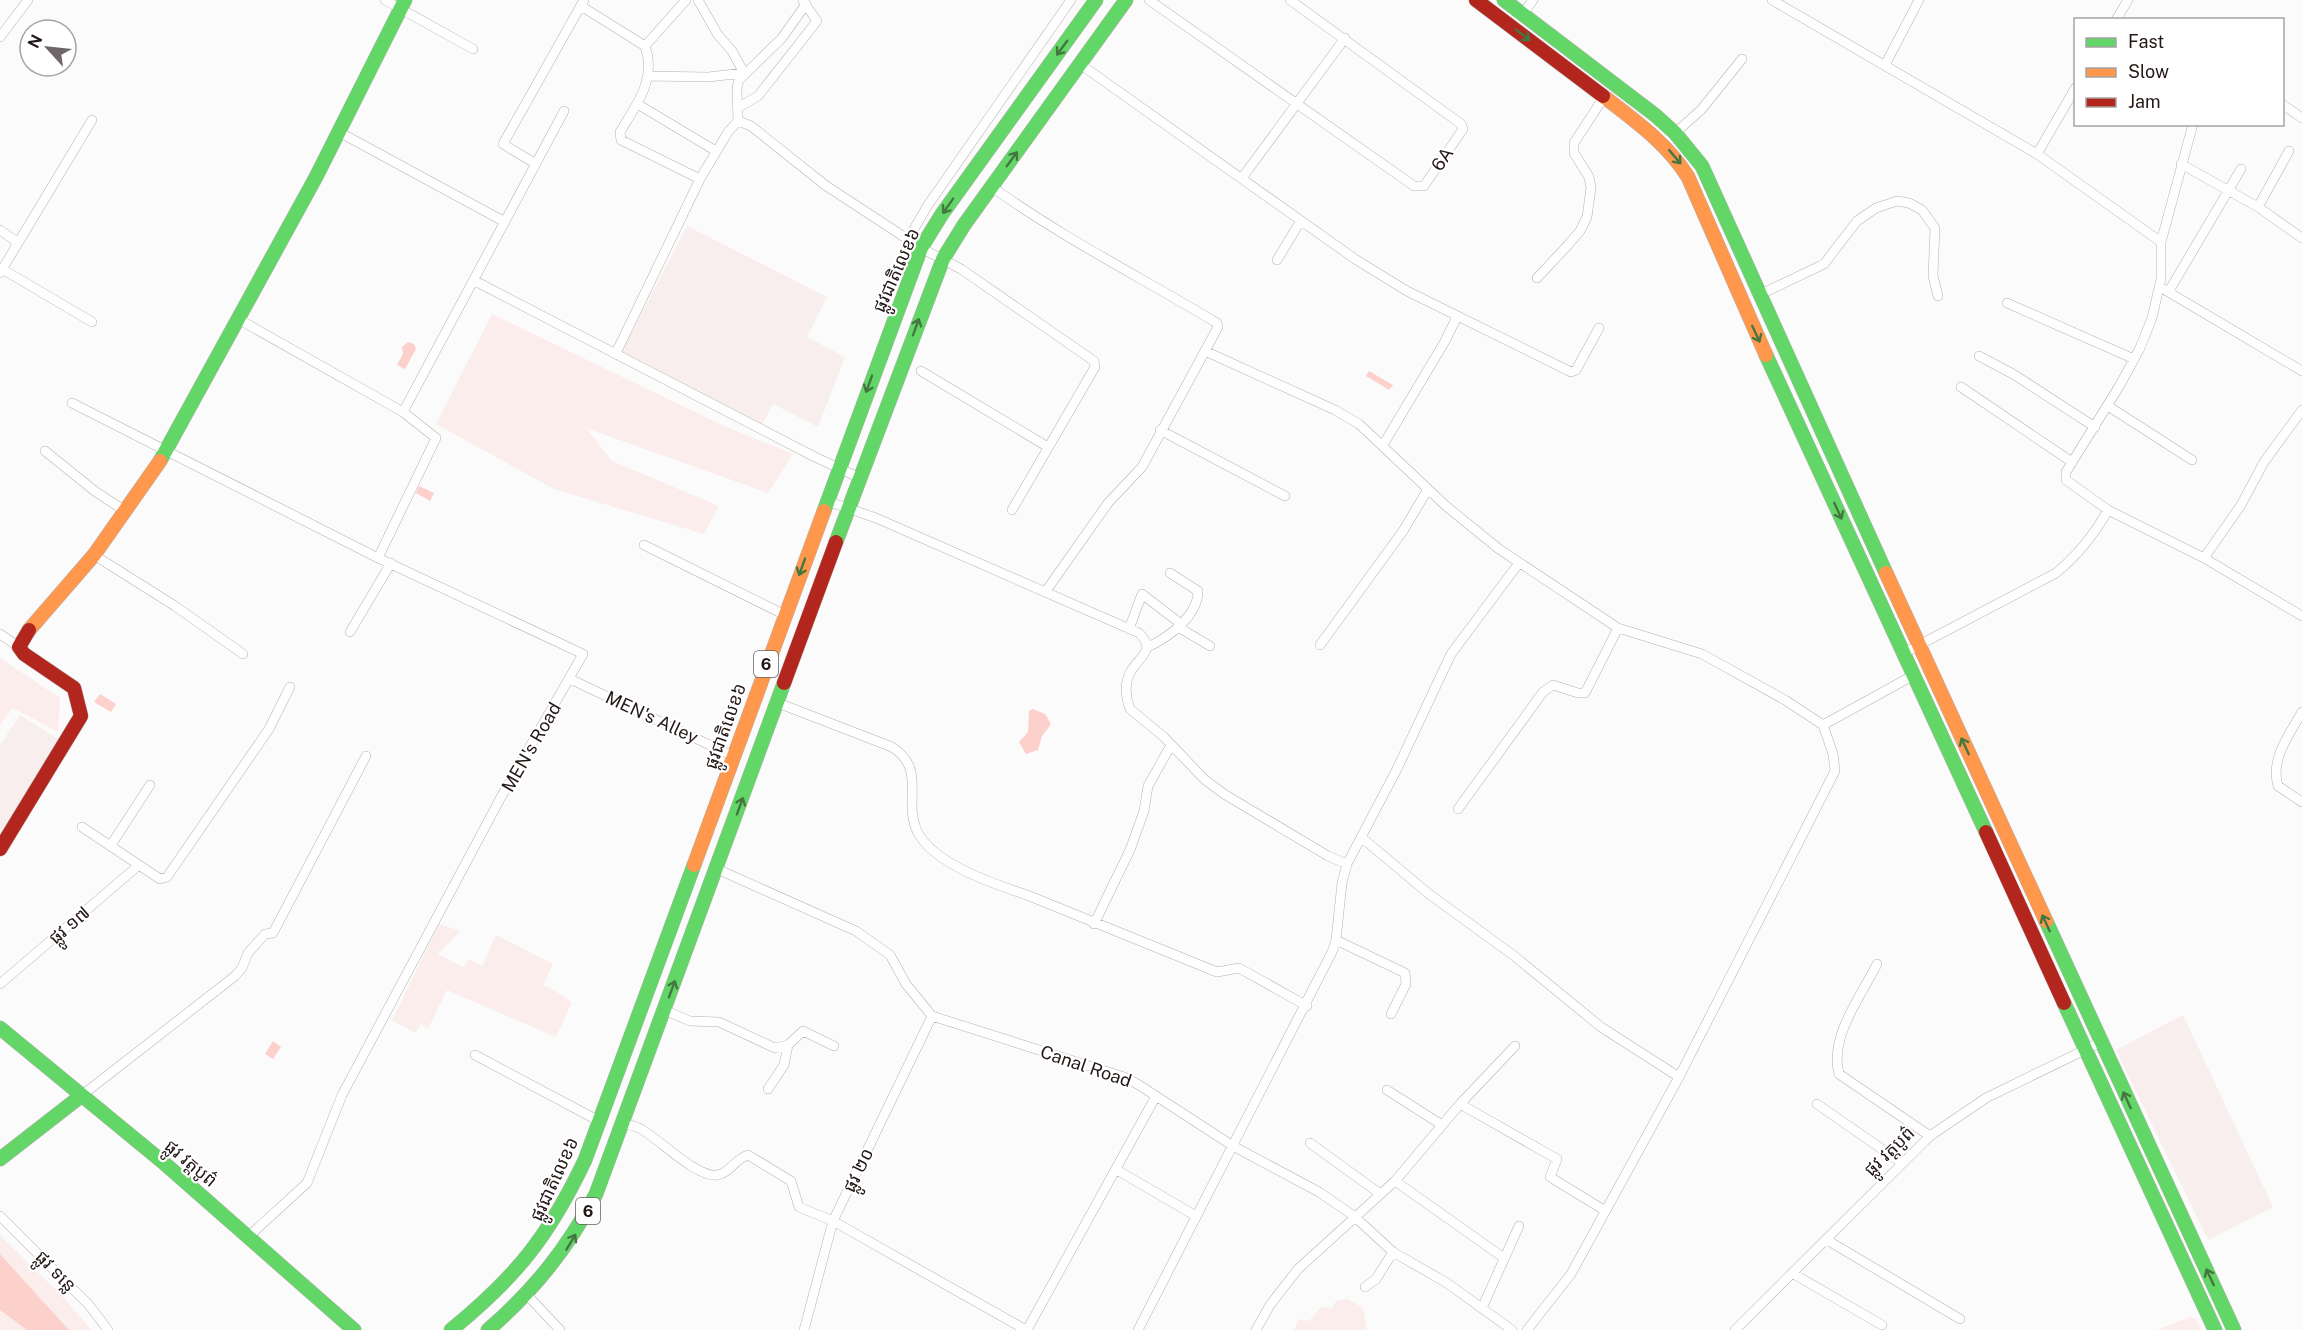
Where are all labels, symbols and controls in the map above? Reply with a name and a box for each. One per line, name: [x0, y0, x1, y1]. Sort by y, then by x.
north arrow: [18, 18, 78, 78]
legend: [2074, 18, 2284, 126]
one-way arrow: [1515, 29, 1531, 42]
text: Fast: [2128, 31, 2164, 52]
text: N: [24, 32, 46, 51]
one-way arrow: [1056, 39, 1068, 55]
text: Slow: [2128, 61, 2169, 82]
text: Jam: [2128, 91, 2161, 112]
street label: 6A: [1427, 143, 1458, 175]
one-way arrow: [1668, 149, 1681, 165]
one-way arrow: [1006, 151, 1018, 167]
one-way arrow: [942, 197, 954, 214]
street label: ផ្លូវជាតិលេខ៦: [868, 225, 930, 318]
one-way arrow: [911, 318, 922, 337]
one-way arrow: [1751, 324, 1763, 342]
one-way arrow: [863, 374, 874, 392]
one-way arrow: [1833, 501, 1845, 519]
one-way arrow: [796, 557, 807, 575]
road number: 6: [754, 651, 778, 677]
street label: ផ្លូវជាតិលេខ៦: [700, 680, 756, 774]
street label: MEN's Alley: [602, 686, 702, 748]
street label: MEN's Road: [497, 698, 565, 796]
one-way arrow: [1958, 737, 1970, 755]
one-way arrow: [735, 797, 746, 816]
street label: ផ្លូវ ១៧: [44, 902, 98, 953]
one-way arrow: [2040, 914, 2051, 932]
one-way arrow: [667, 980, 678, 999]
street label: Canal Road: [1038, 1041, 1134, 1091]
one-way arrow: [2121, 1092, 2133, 1110]
street label: ផ្លូវ វត្តបូព៌: [1859, 1122, 1923, 1185]
street label: ផ្លូវជាតិលេខ៦: [525, 1134, 588, 1227]
street label: ផ្លូវ វត្តបូព៌: [156, 1135, 222, 1196]
street label: ផ្លូវ ២០: [838, 1144, 883, 1198]
road number: 6: [576, 1198, 600, 1224]
one-way arrow: [565, 1234, 577, 1251]
street label: ផ្លូវ ទន្លេ: [27, 1246, 81, 1300]
one-way arrow: [2203, 1268, 2214, 1286]

